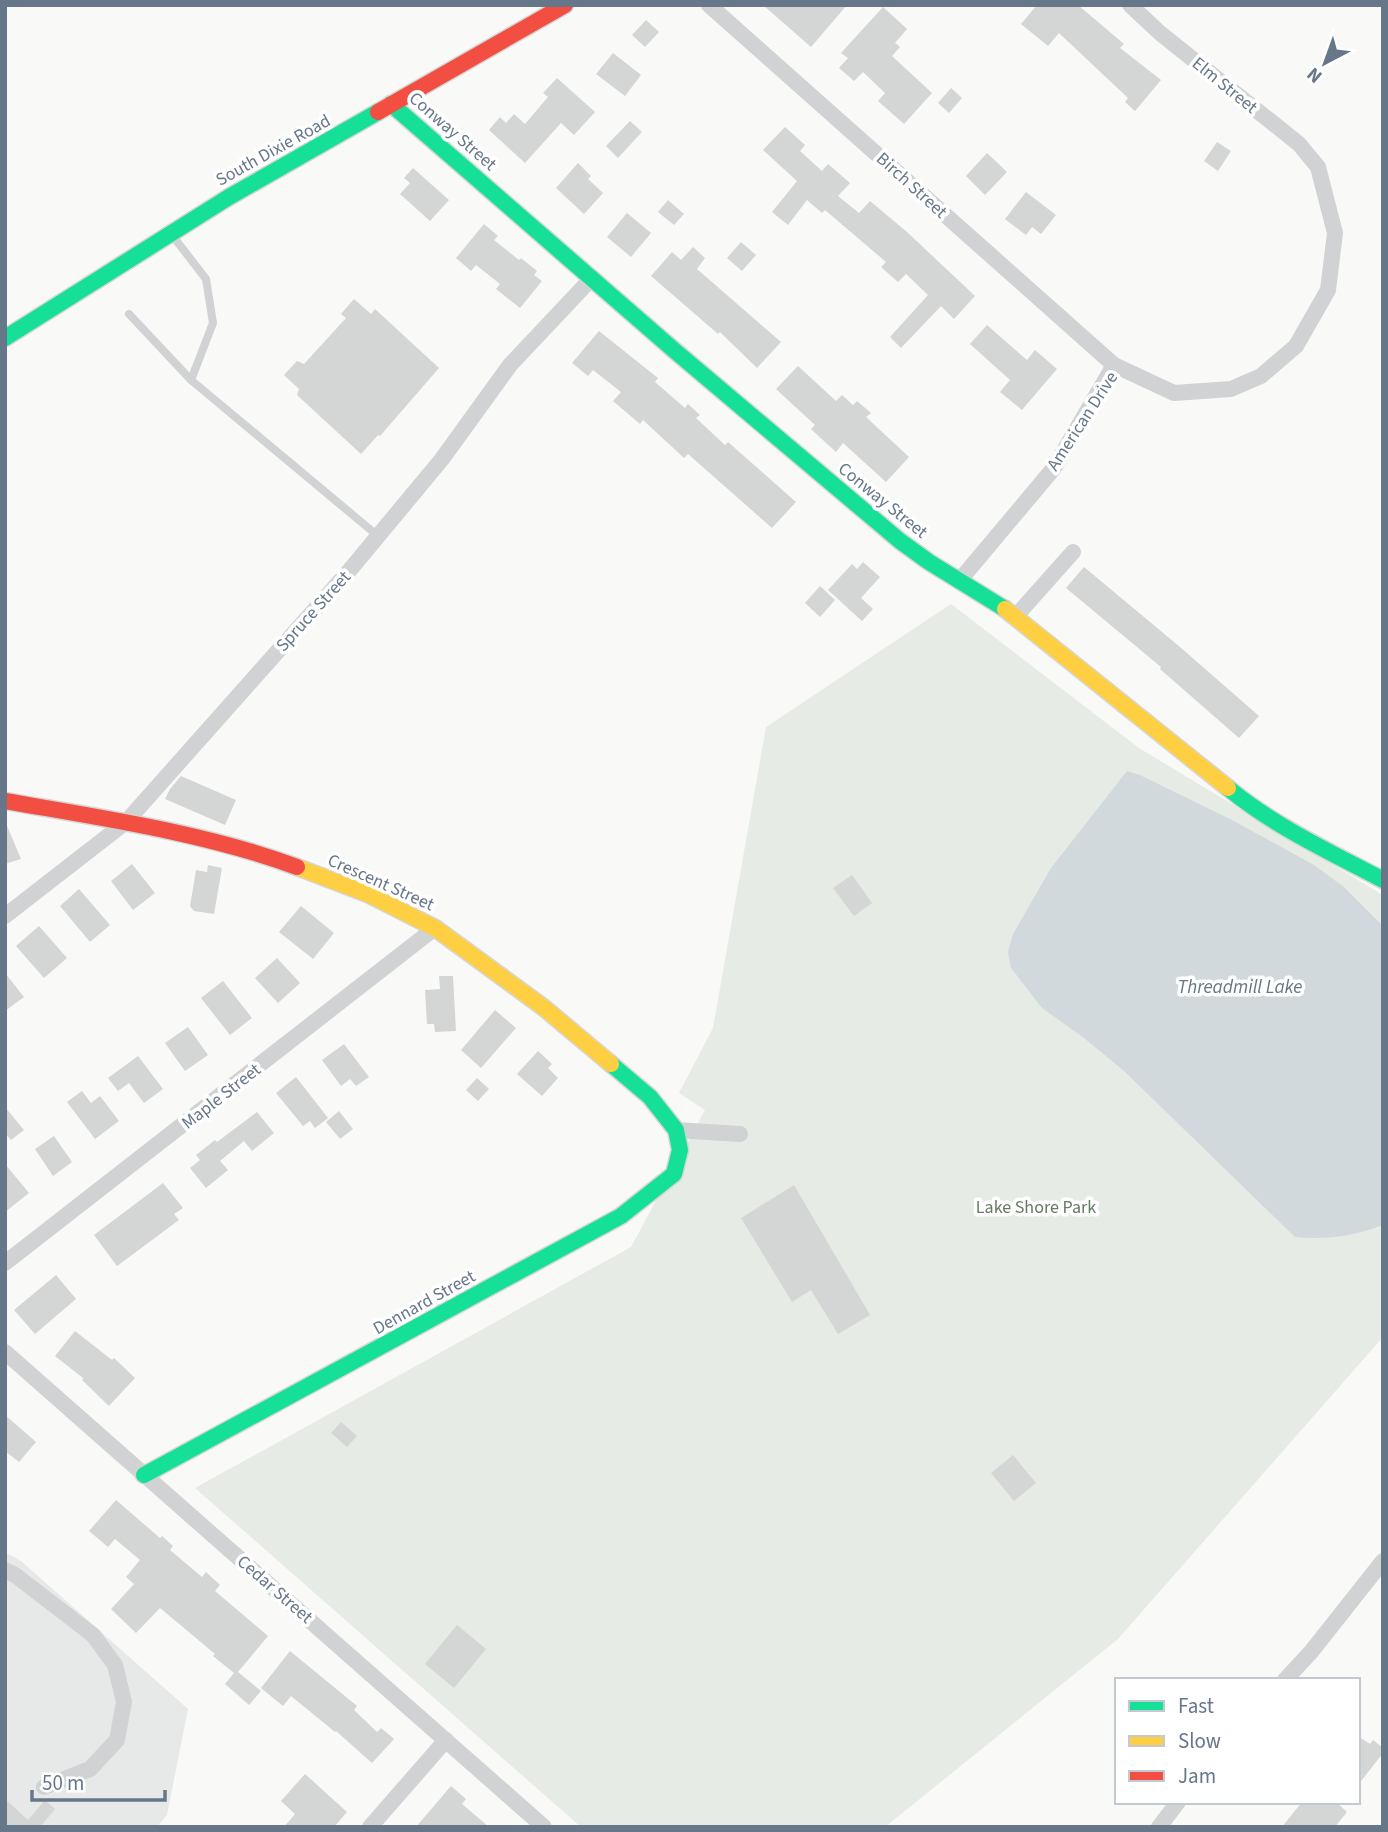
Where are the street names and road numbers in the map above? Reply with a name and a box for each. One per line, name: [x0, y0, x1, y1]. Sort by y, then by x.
street label: Elm Street: [1187, 51, 1263, 120]
street label: Conway Street: [403, 86, 502, 177]
street label: South Dixie Road: [211, 109, 335, 192]
street label: Birch Street: [871, 147, 953, 224]
street label: American Drive: [1041, 367, 1124, 476]
street label: Conway Street: [833, 456, 933, 544]
street label: Spruce Street: [270, 565, 356, 657]
street label: Crescent Street: [324, 848, 438, 917]
street label: Maple Street: [176, 1057, 266, 1135]
street label: Dennard Street: [369, 1264, 480, 1341]
street label: Cedar Street: [231, 1549, 318, 1629]

